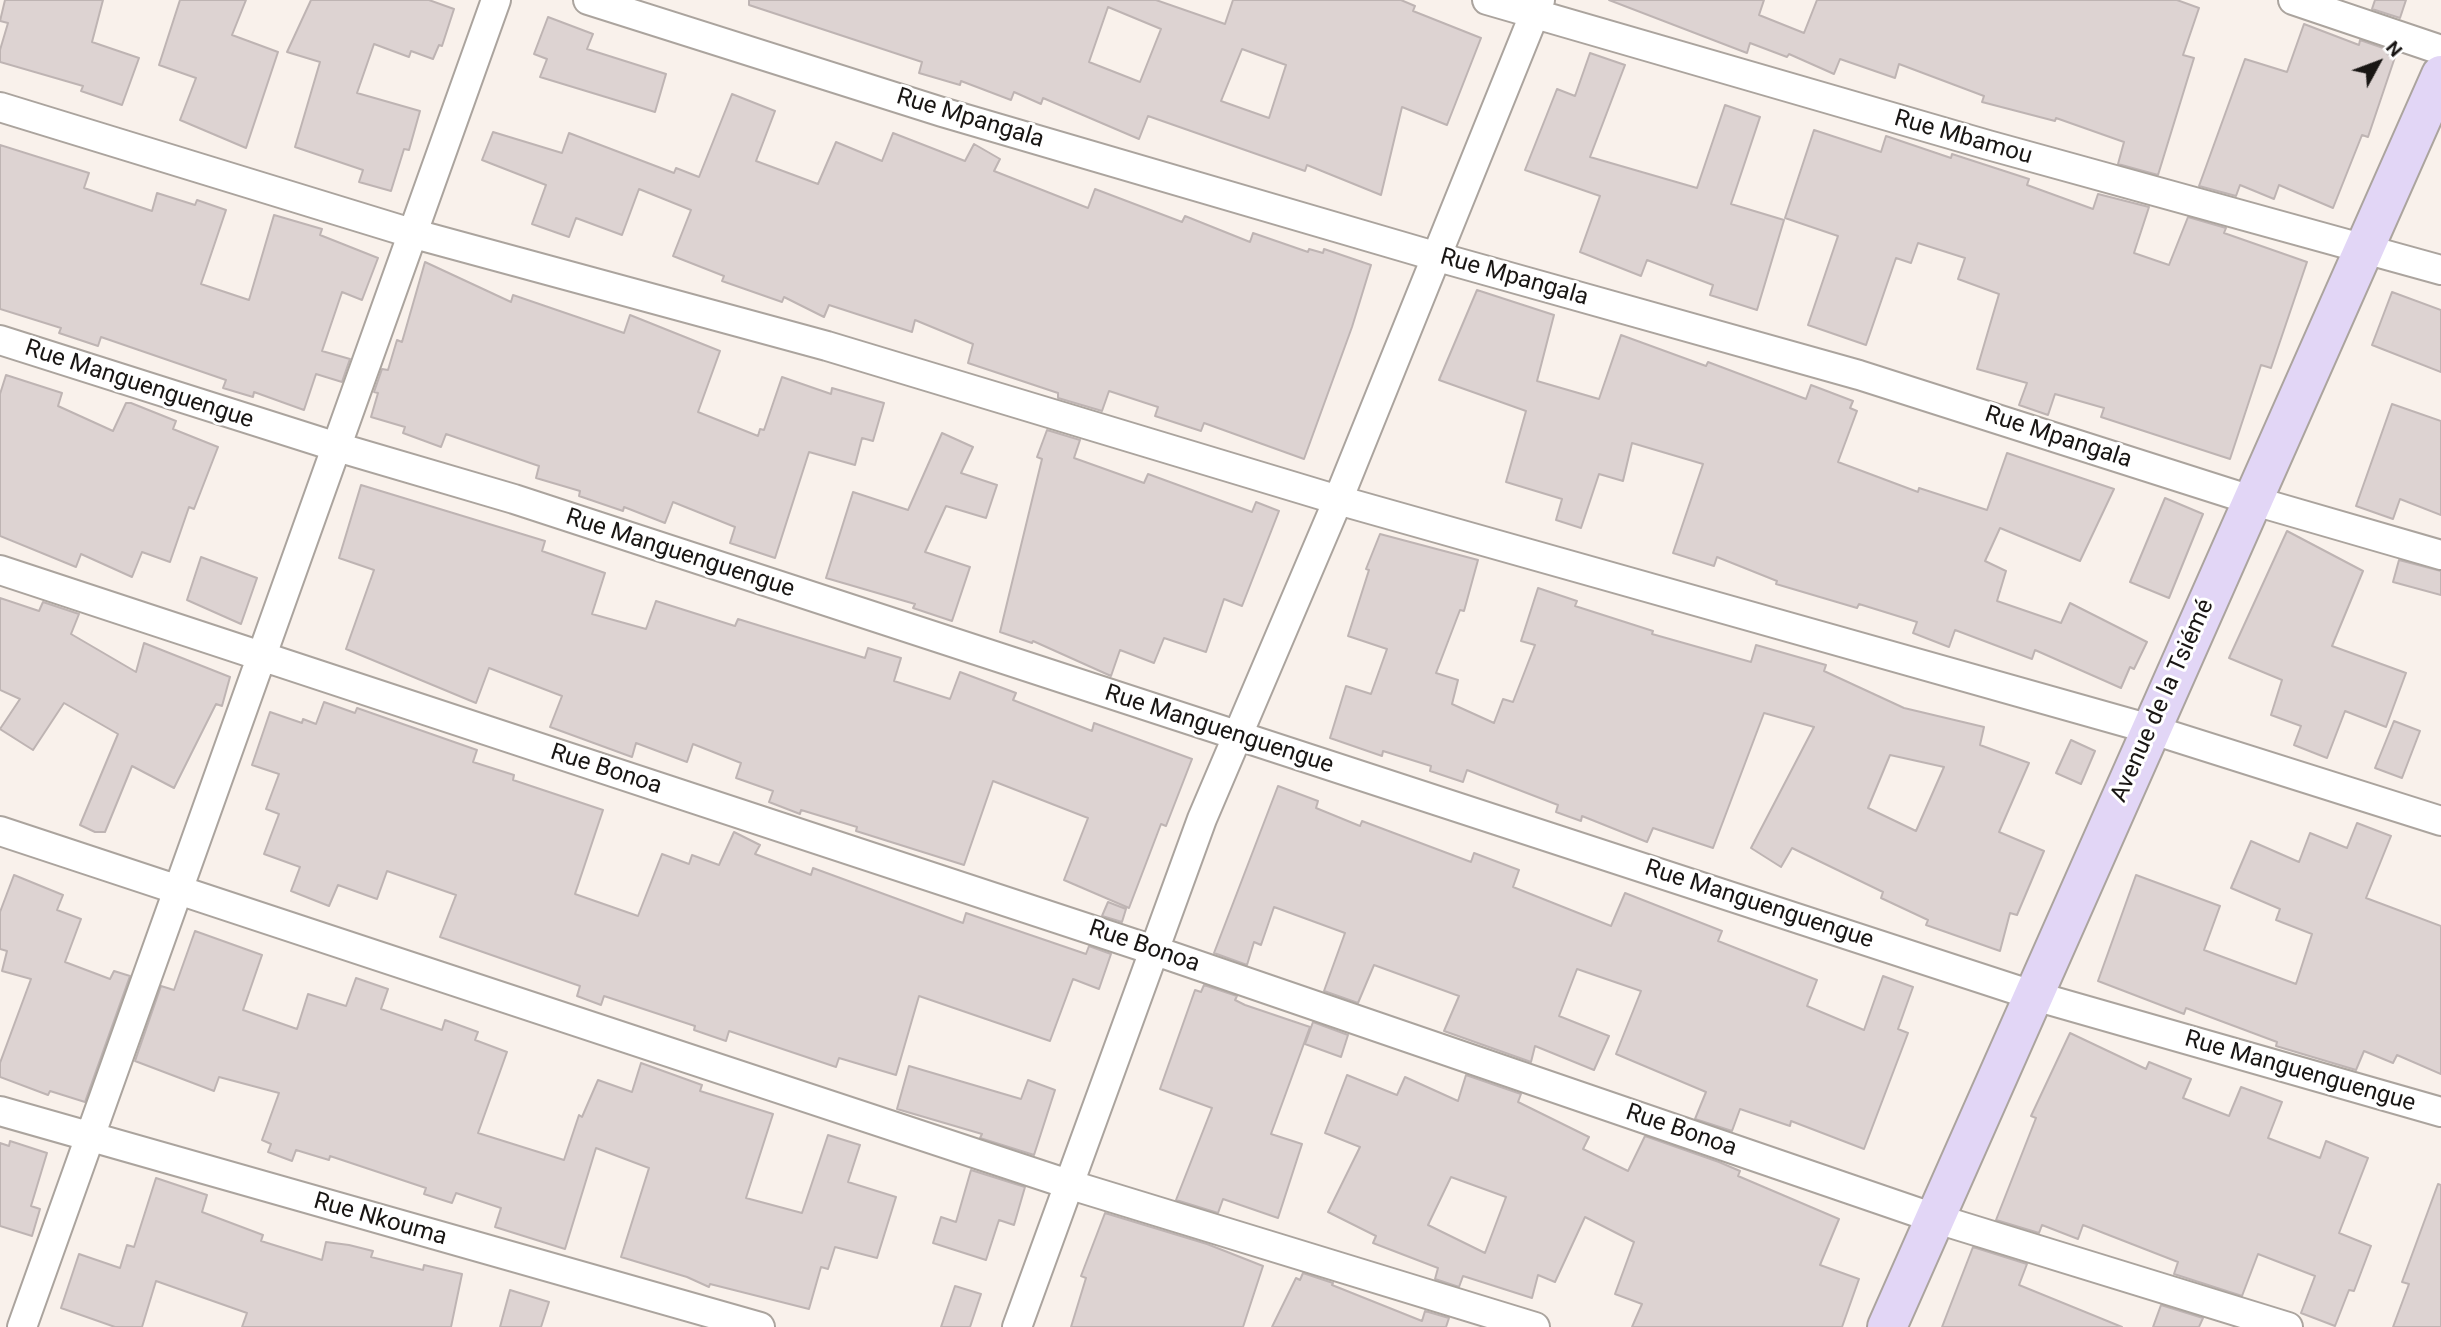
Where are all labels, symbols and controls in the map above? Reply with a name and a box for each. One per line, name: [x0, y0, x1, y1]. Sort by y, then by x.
north arrow: [2343, 28, 2413, 98]
text: N: [2381, 36, 2407, 61]
street label: Rue Mpangala: [893, 83, 1047, 155]
street label: Rue Mbamou: [1891, 105, 2035, 171]
street label: Rue Mpangala: [1437, 243, 1591, 313]
street label: Rue Manguenguengue: [21, 334, 257, 436]
street label: Rue Mpangala: [1981, 401, 2135, 475]
street label: Rue Manguenguengue: [562, 503, 798, 605]
street label: Avenue de la Tsiémé: [2105, 595, 2221, 807]
street label: Rue Manguenguengue: [1101, 679, 1337, 781]
street label: Rue Bonoa: [547, 738, 665, 802]
street label: Rue Manguenguengue: [1641, 854, 1877, 956]
street label: Rue Bonoa: [1085, 915, 1203, 979]
street label: Rue Manguenguengue: [2181, 1025, 2419, 1119]
street label: Rue Bonoa: [1622, 1099, 1740, 1163]
street label: Rue Nkouma: [310, 1187, 450, 1253]

